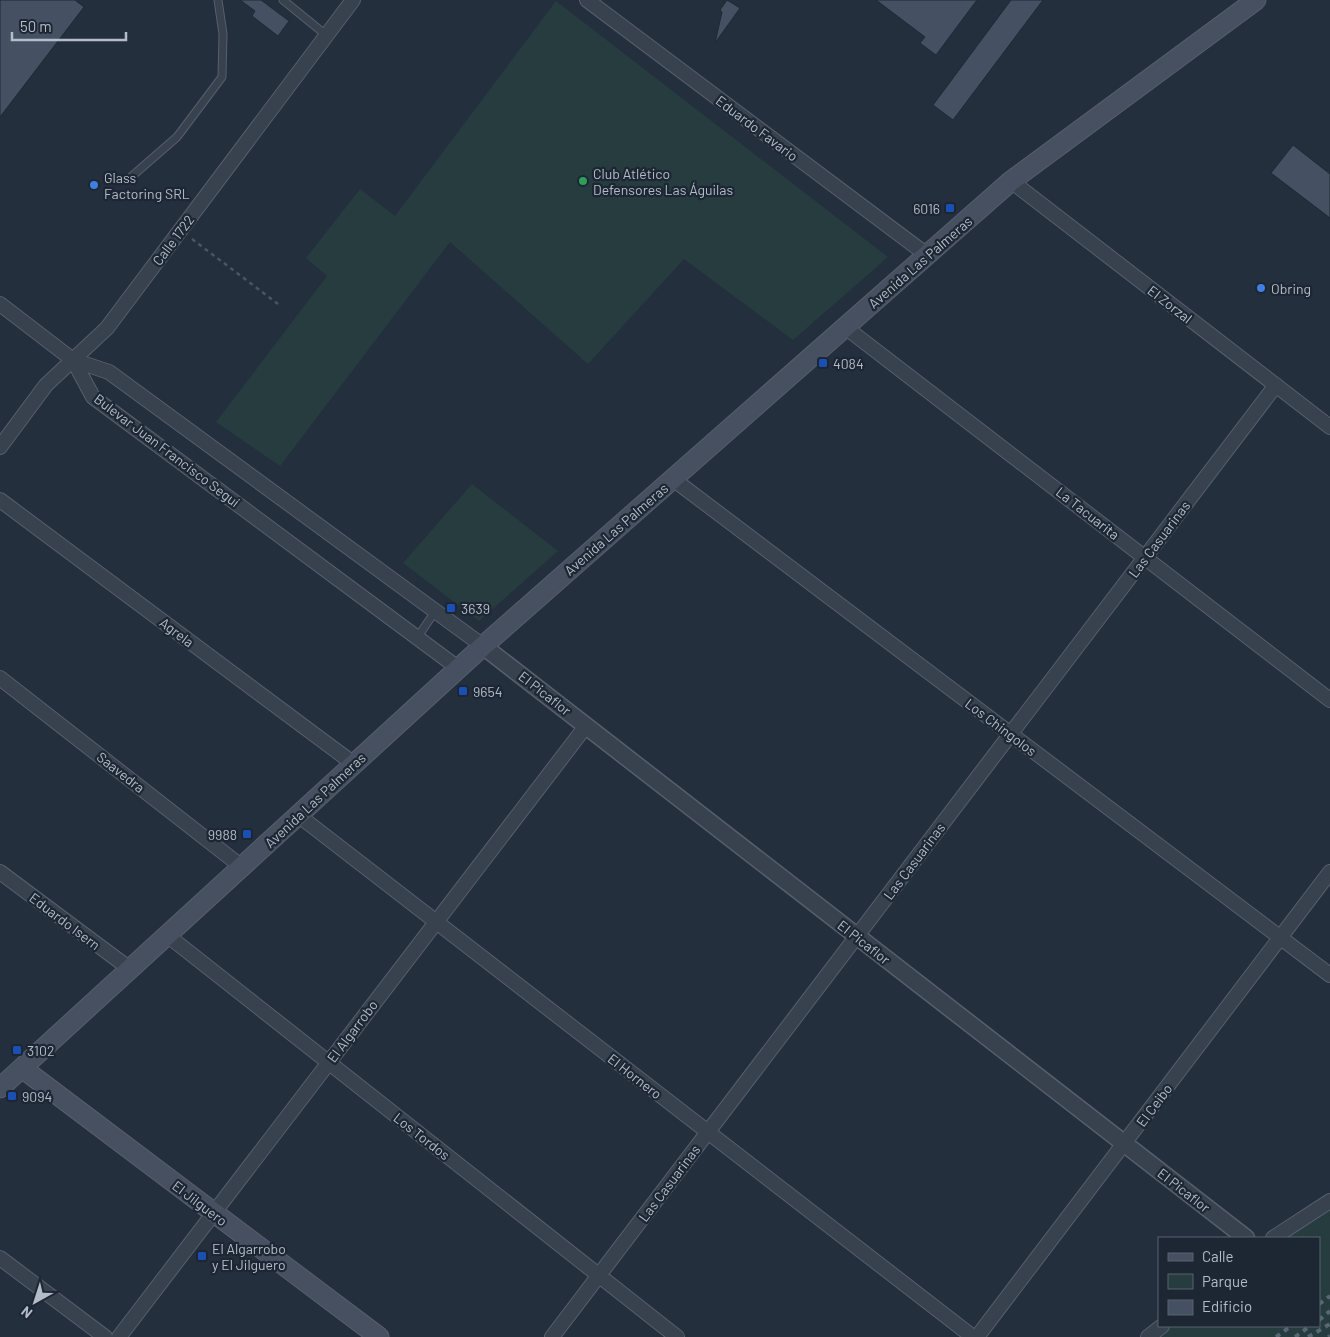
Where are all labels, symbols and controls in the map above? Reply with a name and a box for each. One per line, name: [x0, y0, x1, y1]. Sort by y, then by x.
scale bar: [12, 10, 126, 42]
text: 50 m: [20, 17, 52, 35]
street label: Eduardo Favario: [713, 92, 801, 164]
place label: Club Atlético Defensores Las Águilas: [593, 165, 733, 198]
place label: Glass Factoring SRL: [104, 169, 190, 202]
marker: Club Atlético Defensores Las Águilas: [577, 175, 589, 187]
marker: Glass Factoring SRL: [88, 179, 100, 191]
place label: 6016: [913, 200, 940, 217]
marker: 6016: [944, 202, 956, 214]
street label: Calle 1722: [149, 211, 197, 269]
street label: Avenida Las Palmeras: [865, 212, 976, 312]
place label: Obring: [1271, 280, 1311, 297]
street label: El Zorzal: [1144, 281, 1196, 327]
marker: Obring: [1255, 282, 1267, 294]
place label: 4084: [833, 355, 864, 372]
marker: 4084: [817, 357, 829, 369]
street label: Bulevar Juan Francisco Seguí: [91, 390, 243, 510]
street label: Avenida Las Palmeras: [561, 479, 672, 579]
street label: La Tacuarita: [1053, 483, 1123, 543]
street label: Las Casuarinas: [1125, 497, 1194, 581]
place label: 3639: [461, 600, 490, 617]
marker: 3639: [445, 602, 457, 614]
street label: Agrela: [156, 614, 198, 650]
street label: El Picaflor: [515, 667, 575, 719]
place label: 9654: [473, 683, 502, 700]
marker: 9654: [457, 685, 469, 697]
street label: Los Chingolos: [962, 695, 1040, 760]
street label: Saavedra: [94, 748, 148, 796]
street label: Avenida Las Palmeras: [261, 749, 369, 851]
street label: Las Casuarinas: [880, 819, 949, 903]
place label: 9988: [208, 826, 237, 843]
marker: 9988: [241, 828, 253, 840]
street label: Eduardo Isern: [26, 889, 104, 953]
street label: El Picaflor: [834, 916, 894, 968]
street label: El Algarrobo: [323, 996, 381, 1066]
place label: 3102: [27, 1042, 54, 1059]
marker: 3102: [11, 1044, 23, 1056]
street label: El Hornero: [605, 1050, 665, 1102]
street label: El Ceibo: [1132, 1080, 1176, 1130]
place label: 9094: [22, 1088, 52, 1105]
marker: 9094: [6, 1090, 18, 1102]
street label: Los Tordos: [390, 1109, 454, 1163]
street label: Las Casuarinas: [635, 1141, 704, 1225]
street label: El Picaflor: [1154, 1164, 1214, 1216]
street label: El Jilguero: [169, 1177, 231, 1229]
legend: [1158, 1237, 1320, 1327]
place label: El Algarrobo y El Jilguero: [212, 1240, 286, 1273]
text: Calle: [1202, 1247, 1234, 1265]
marker: El Algarrobo y El Jilguero: [196, 1250, 208, 1262]
text: Parque: [1202, 1272, 1248, 1290]
north arrow: [10, 1277, 60, 1327]
text: Edificio: [1202, 1297, 1252, 1315]
text: N: [18, 1303, 35, 1322]

